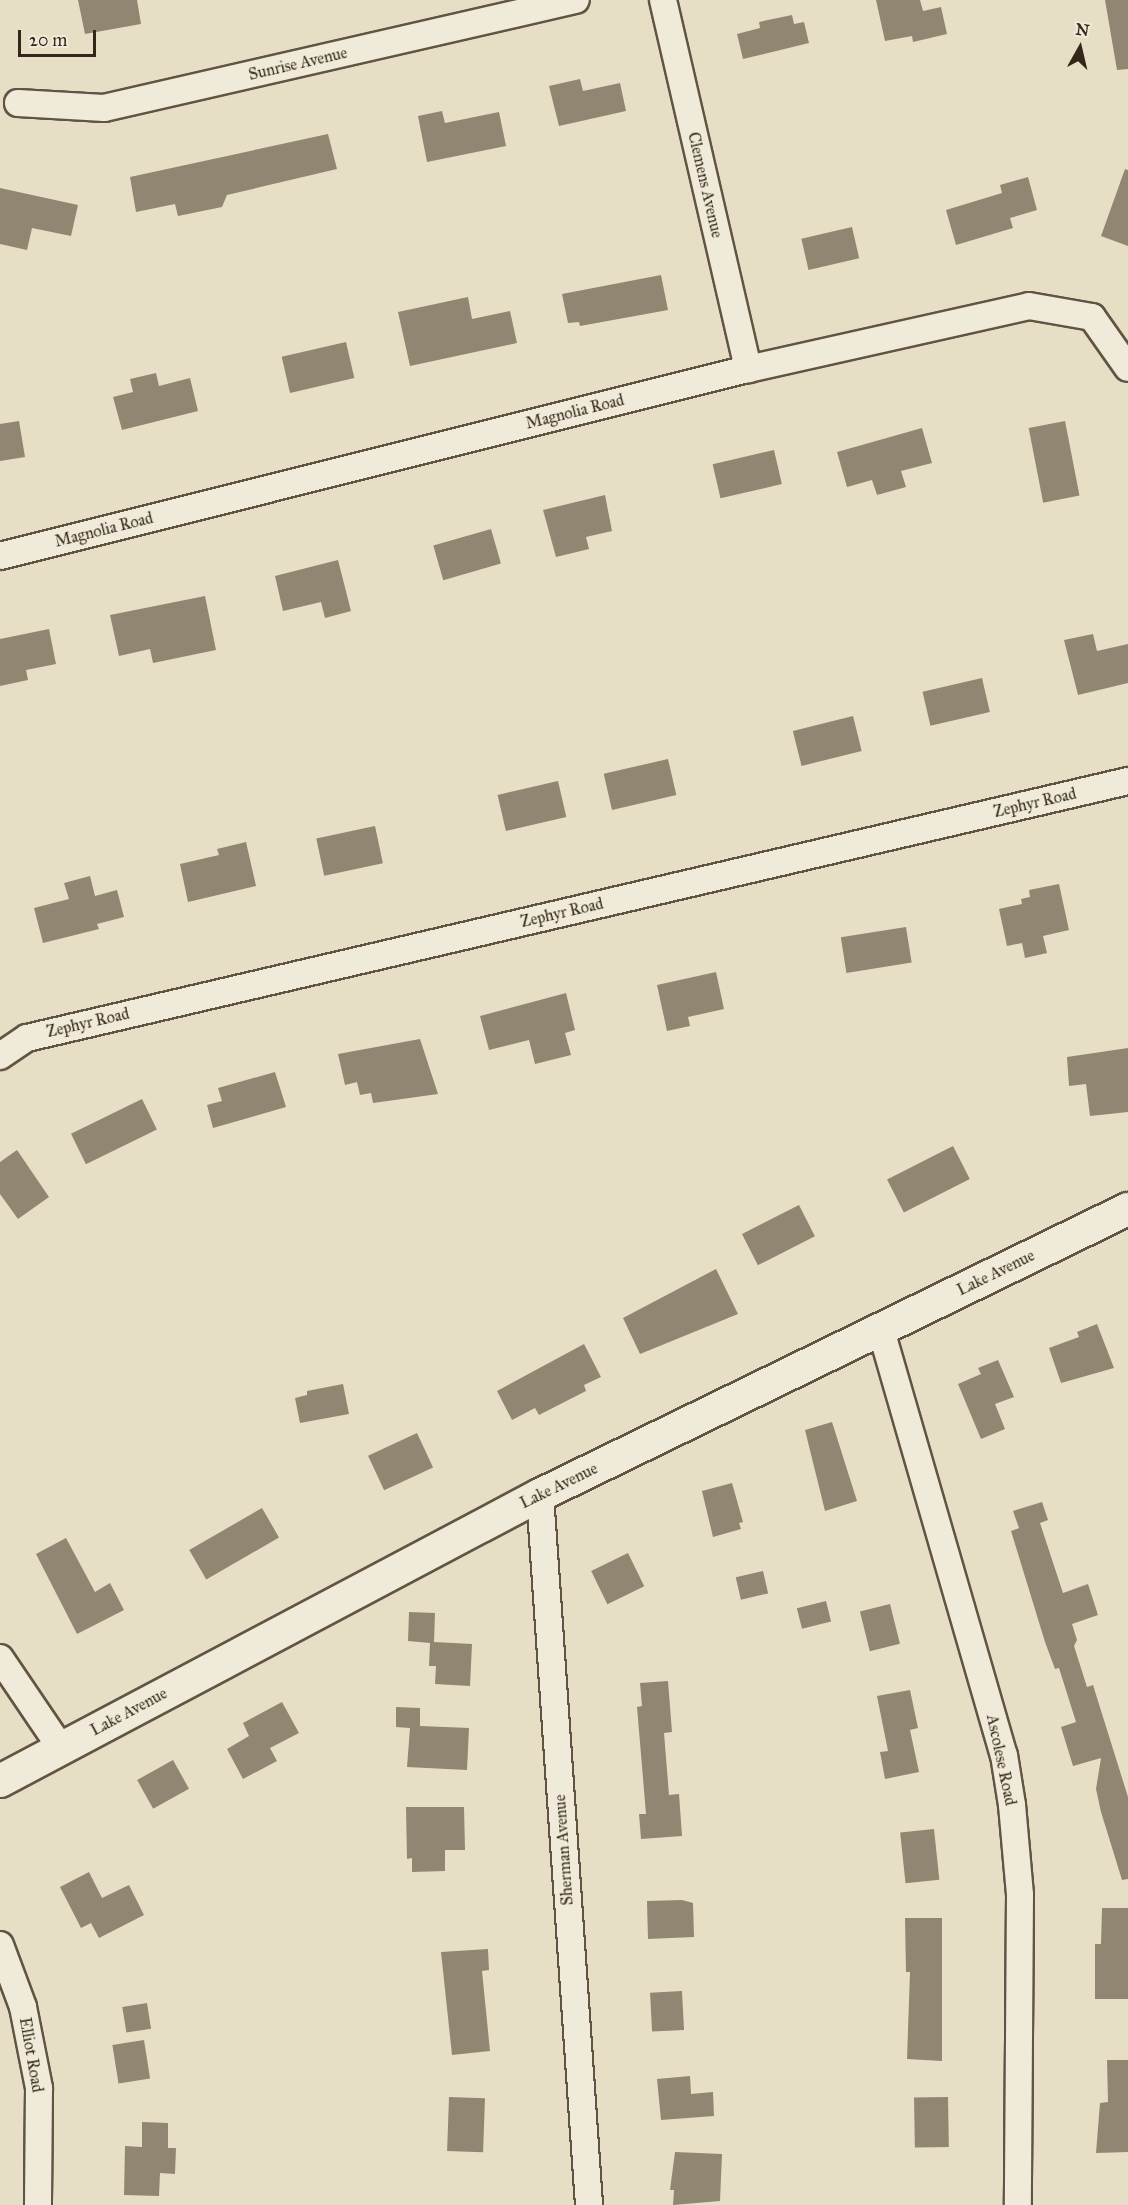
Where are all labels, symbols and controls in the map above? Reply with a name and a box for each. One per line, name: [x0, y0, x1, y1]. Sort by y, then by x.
scale bar: [21, 18, 99, 56]
north arrow: [1050, 18, 1110, 78]
text: N: [1075, 19, 1091, 40]
text: 20 m: [29, 29, 67, 51]
street label: Sunrise Avenue: [247, 43, 349, 85]
street label: Clemens Avenue: [684, 130, 726, 240]
street label: Magnolia Road: [524, 391, 626, 433]
street label: Magnolia Road: [53, 509, 155, 551]
street label: Zephyr Road: [992, 784, 1078, 822]
street label: Zephyr Road: [519, 894, 605, 932]
street label: Zephyr Road: [45, 1004, 131, 1042]
street label: Lake Avenue: [954, 1246, 1038, 1300]
street label: Lake Avenue: [517, 1459, 601, 1513]
street label: Lake Avenue: [87, 1684, 171, 1740]
street label: Ascolese Road: [982, 1713, 1020, 1807]
street label: Sherman Avenue: [551, 1794, 577, 1906]
street label: Elliot Road: [15, 2016, 47, 2094]

